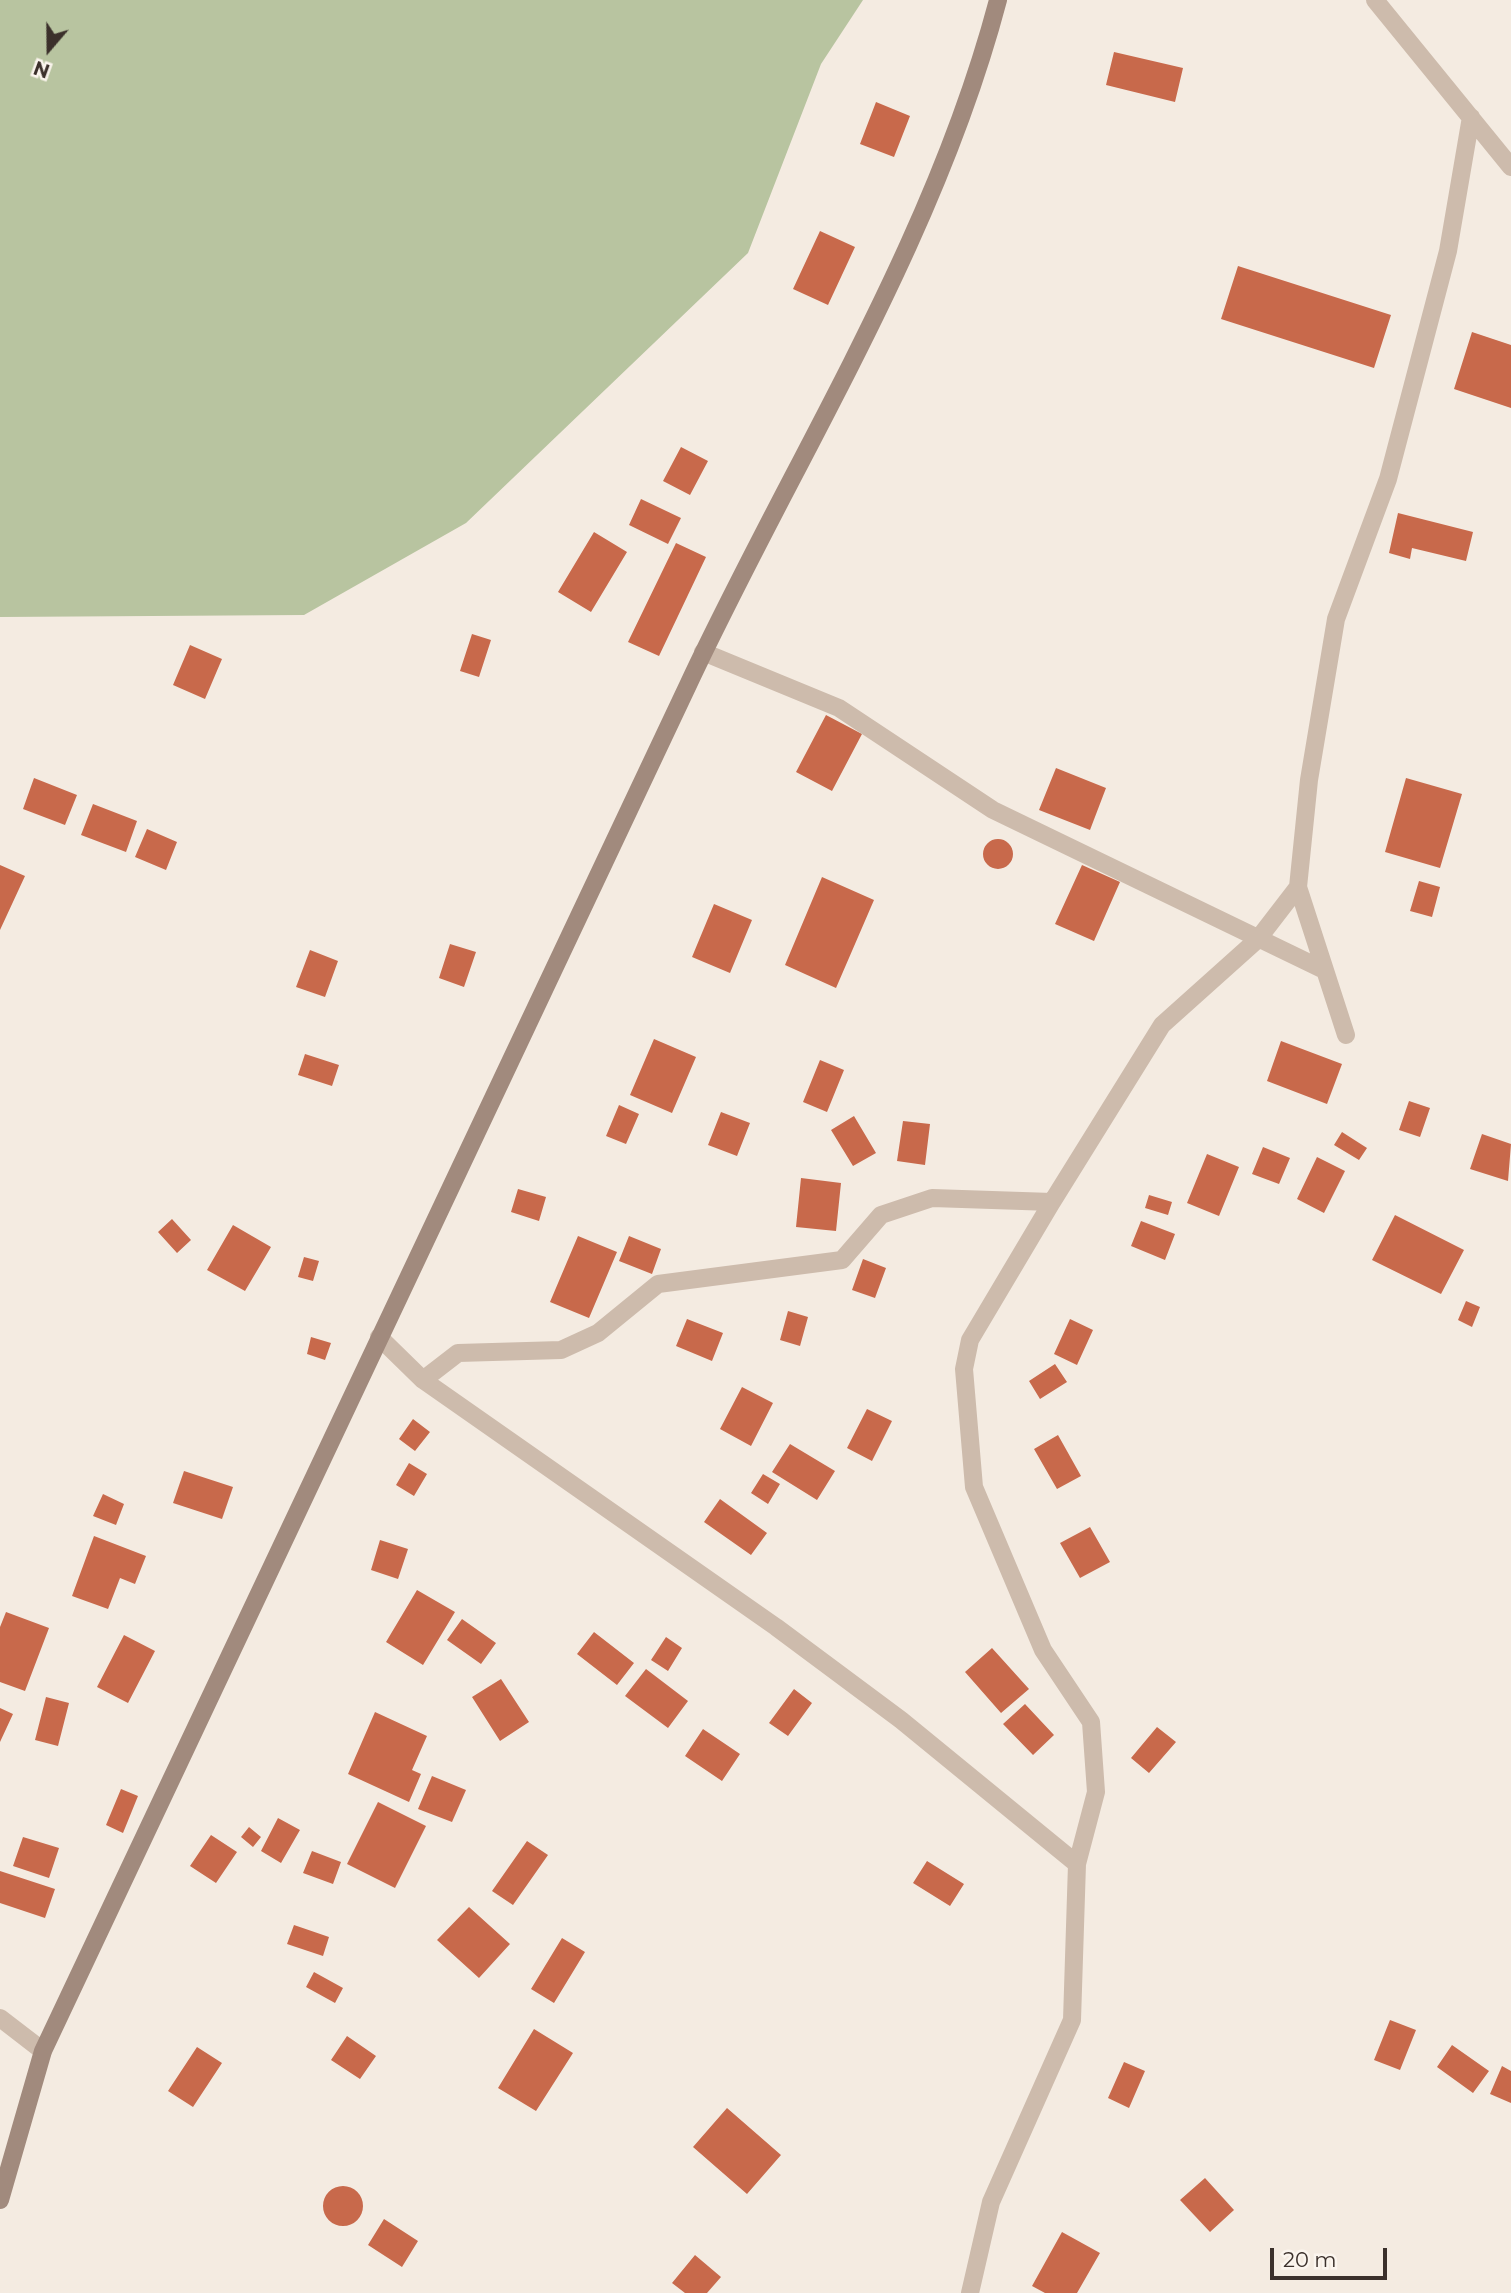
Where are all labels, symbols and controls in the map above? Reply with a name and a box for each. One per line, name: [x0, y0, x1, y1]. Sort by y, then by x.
north arrow: [14, 14, 84, 84]
text: N: [31, 56, 53, 83]
scale bar: [1273, 2234, 1390, 2278]
text: 20 m: [1283, 2247, 1337, 2272]

